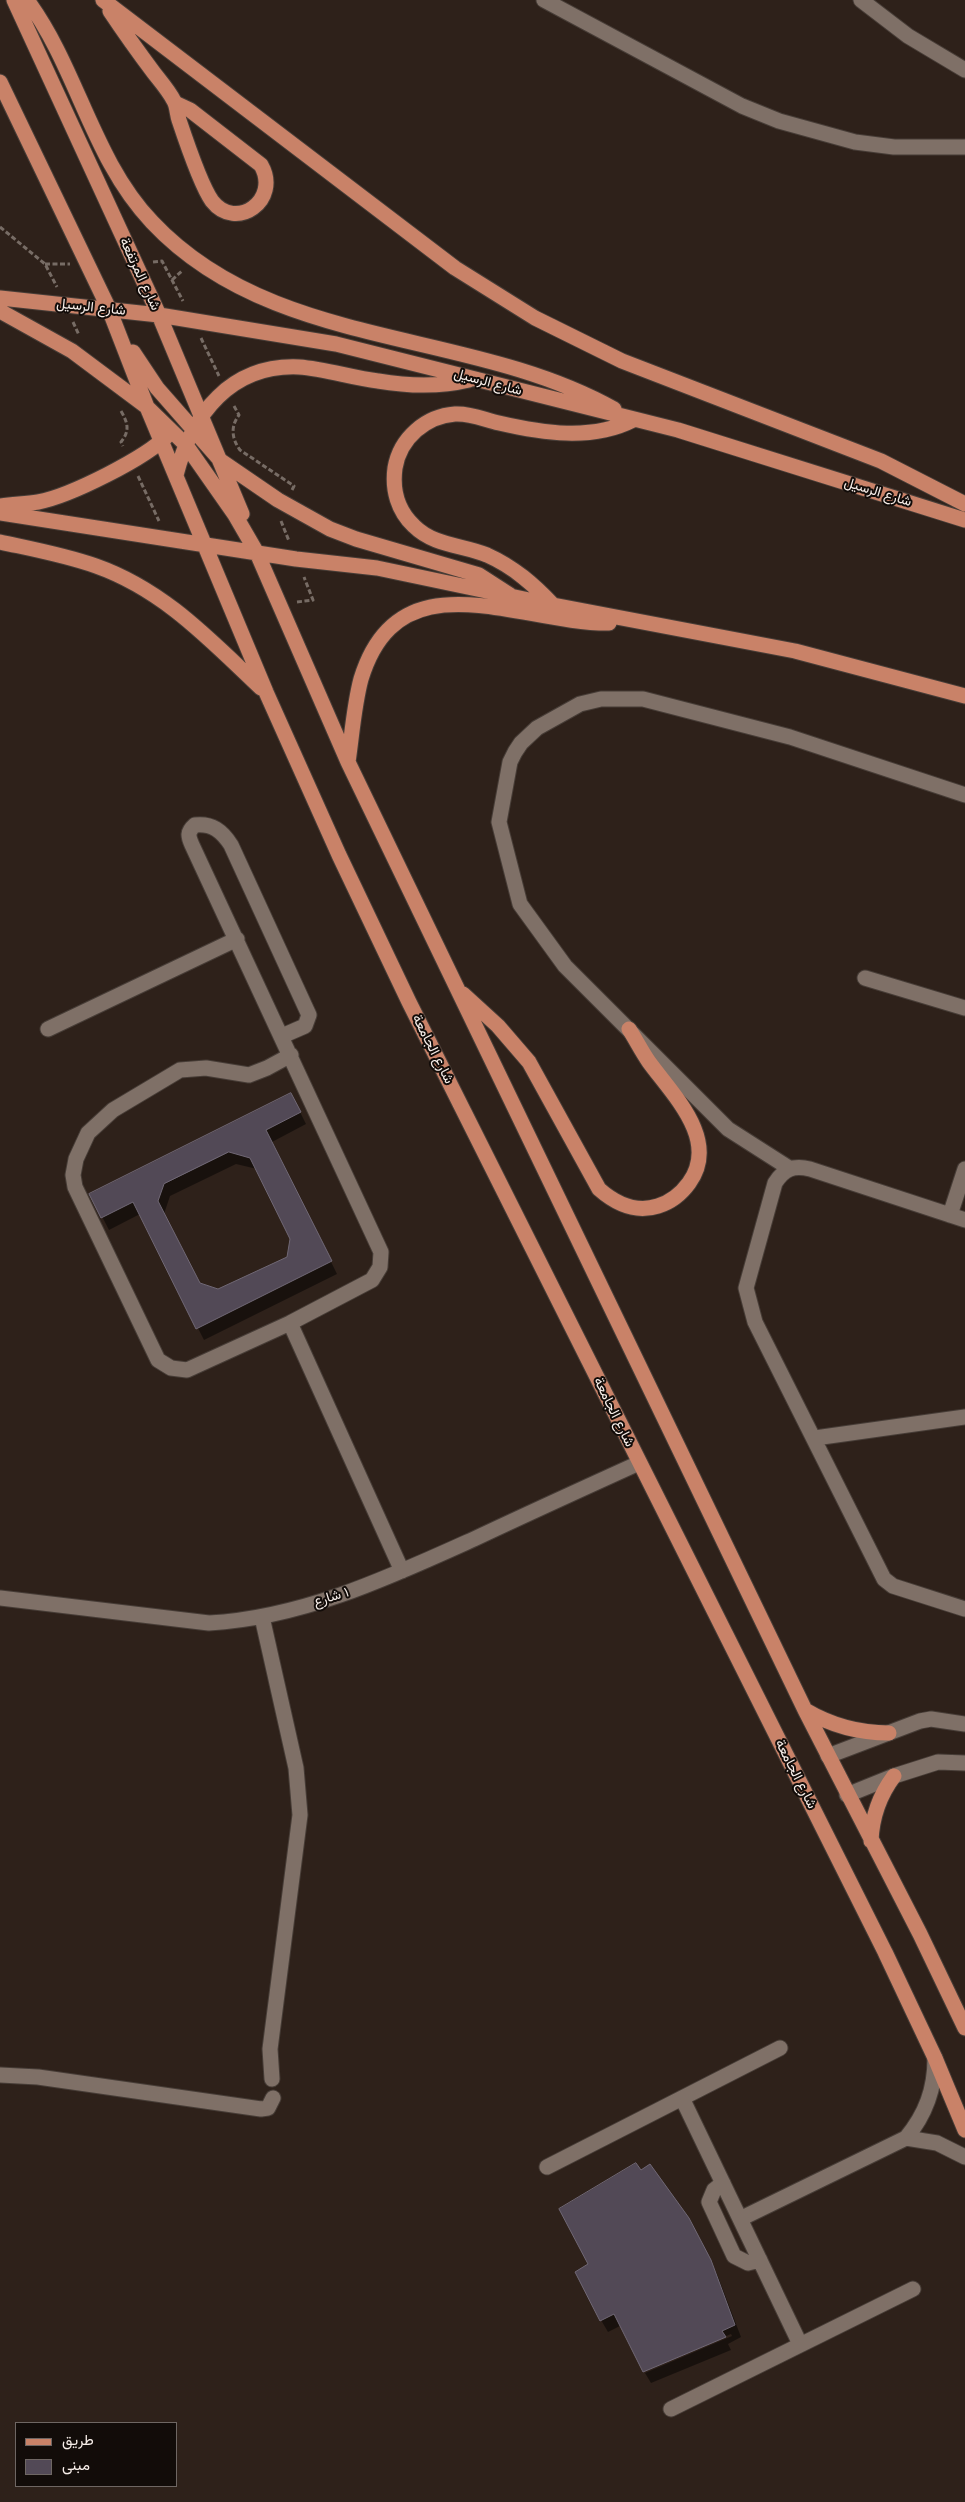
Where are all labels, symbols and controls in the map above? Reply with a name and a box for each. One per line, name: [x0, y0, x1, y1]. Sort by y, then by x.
street label: شارع المرتفعة: [116, 235, 164, 313]
street label: شارع الرسيل: [55, 295, 127, 319]
street label: شارع الرسيل: [452, 365, 524, 399]
street label: شارع الرسيل: [842, 474, 914, 510]
street label: شارع الجامعة: [408, 1012, 458, 1086]
street label: شارع الجامعة: [590, 1374, 638, 1450]
street label: ١ شارع: [311, 1584, 351, 1610]
street label: شارع الجامعة: [771, 1737, 821, 1811]
legend: [15, 2422, 178, 2487]
text: طريق: [62, 2430, 94, 2449]
text: مبنى: [62, 2455, 90, 2474]

